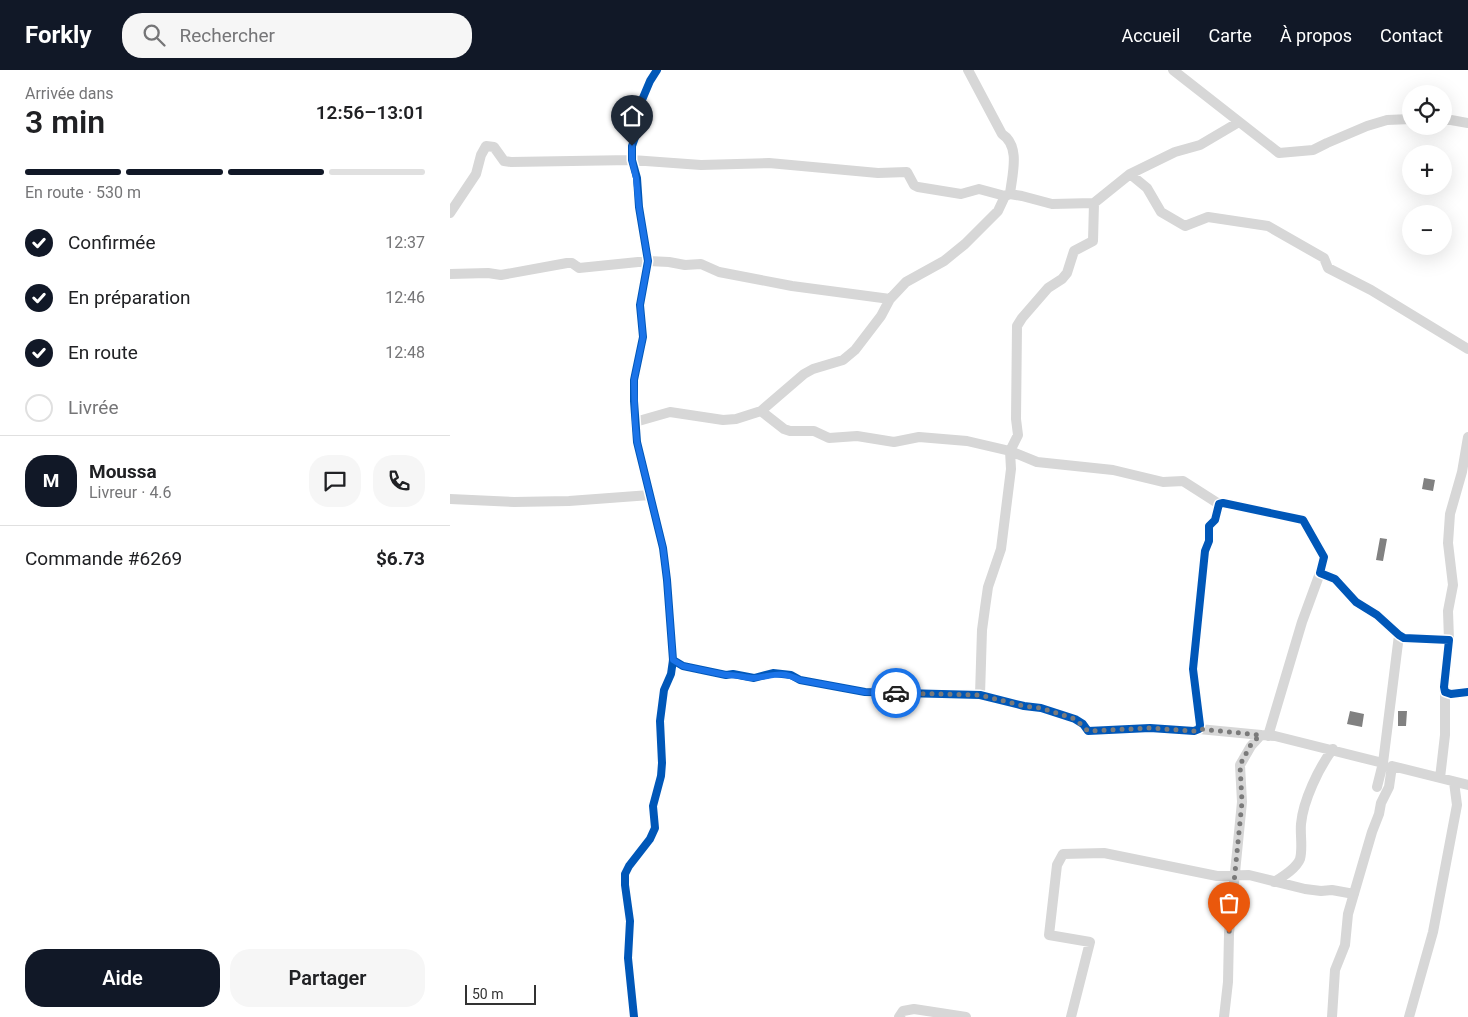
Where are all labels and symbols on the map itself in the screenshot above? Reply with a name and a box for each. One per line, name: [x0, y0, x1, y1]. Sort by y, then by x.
pin: [611, 95, 653, 146]
courier: [871, 668, 921, 718]
pin: [1208, 882, 1250, 933]
scale bar: [465, 982, 536, 1005]

